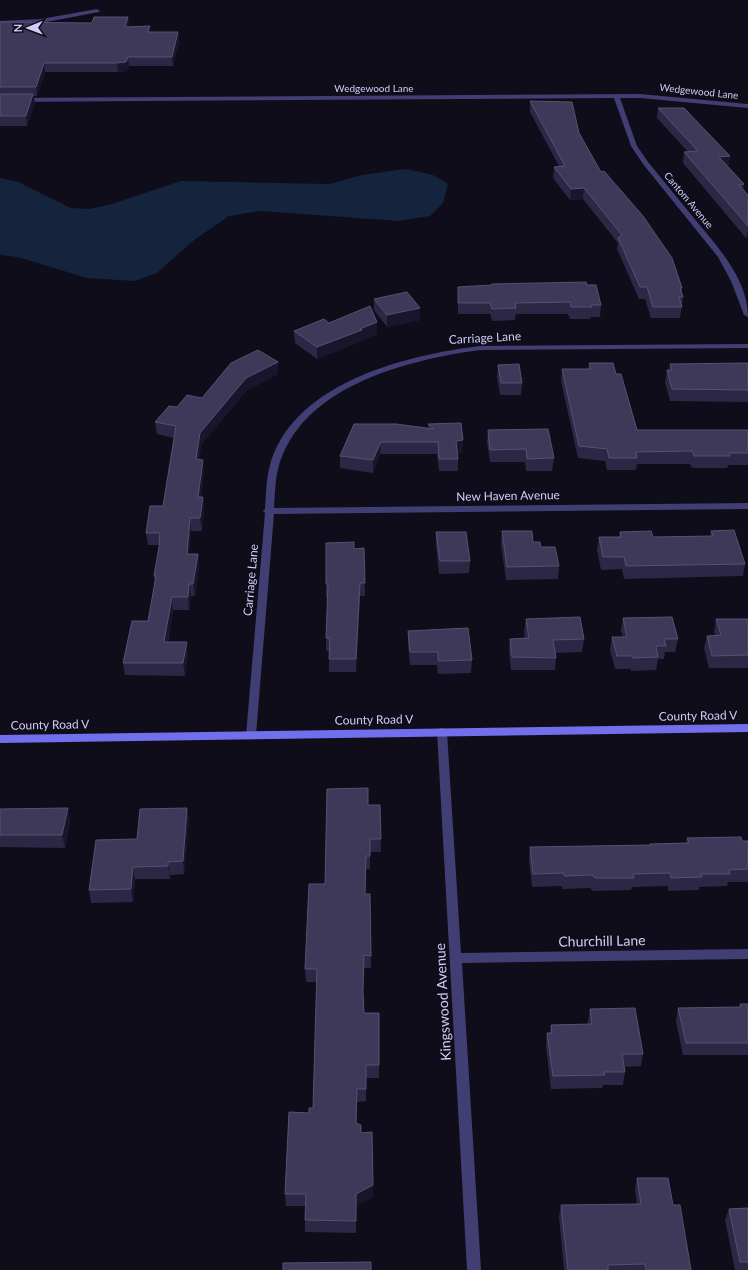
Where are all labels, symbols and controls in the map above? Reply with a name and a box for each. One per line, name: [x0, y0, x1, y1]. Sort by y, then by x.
north arrow: [8, 8, 48, 48]
text: N: [11, 24, 24, 33]
street label: Wedgewood Lane: [659, 81, 739, 101]
street label: Wedgewood Lane: [334, 82, 414, 94]
street label: Cantom Avenue: [662, 169, 716, 231]
street label: Carriage Lane: [448, 328, 521, 347]
street label: New Haven Avenue: [456, 487, 560, 504]
street label: Carriage Lane: [240, 543, 261, 617]
street label: County Road V: [659, 707, 738, 724]
street label: County Road V: [335, 711, 414, 728]
street label: County Road V: [11, 716, 90, 733]
street label: Churchill Lane: [558, 931, 646, 950]
street label: Kingswood Avenue: [431, 943, 454, 1061]

